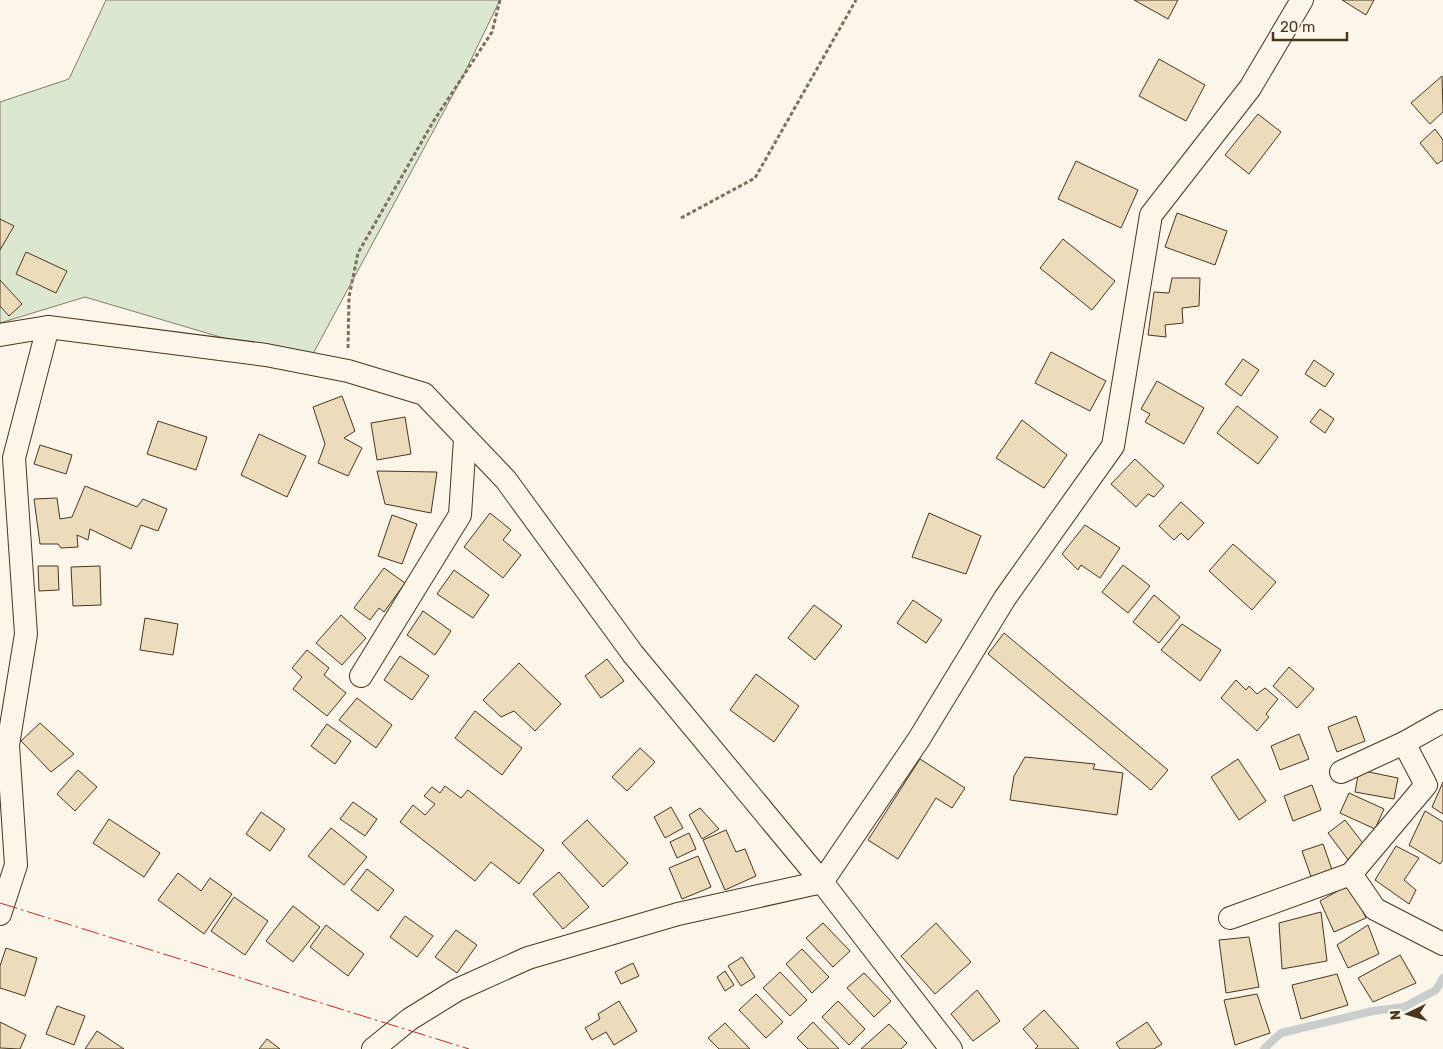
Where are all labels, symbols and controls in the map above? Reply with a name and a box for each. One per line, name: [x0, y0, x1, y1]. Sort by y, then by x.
scale bar: [1273, 10, 1347, 42]
text: 20 m: [1280, 18, 1315, 36]
north arrow: [1383, 989, 1433, 1039]
text: N: [1387, 1009, 1404, 1021]

